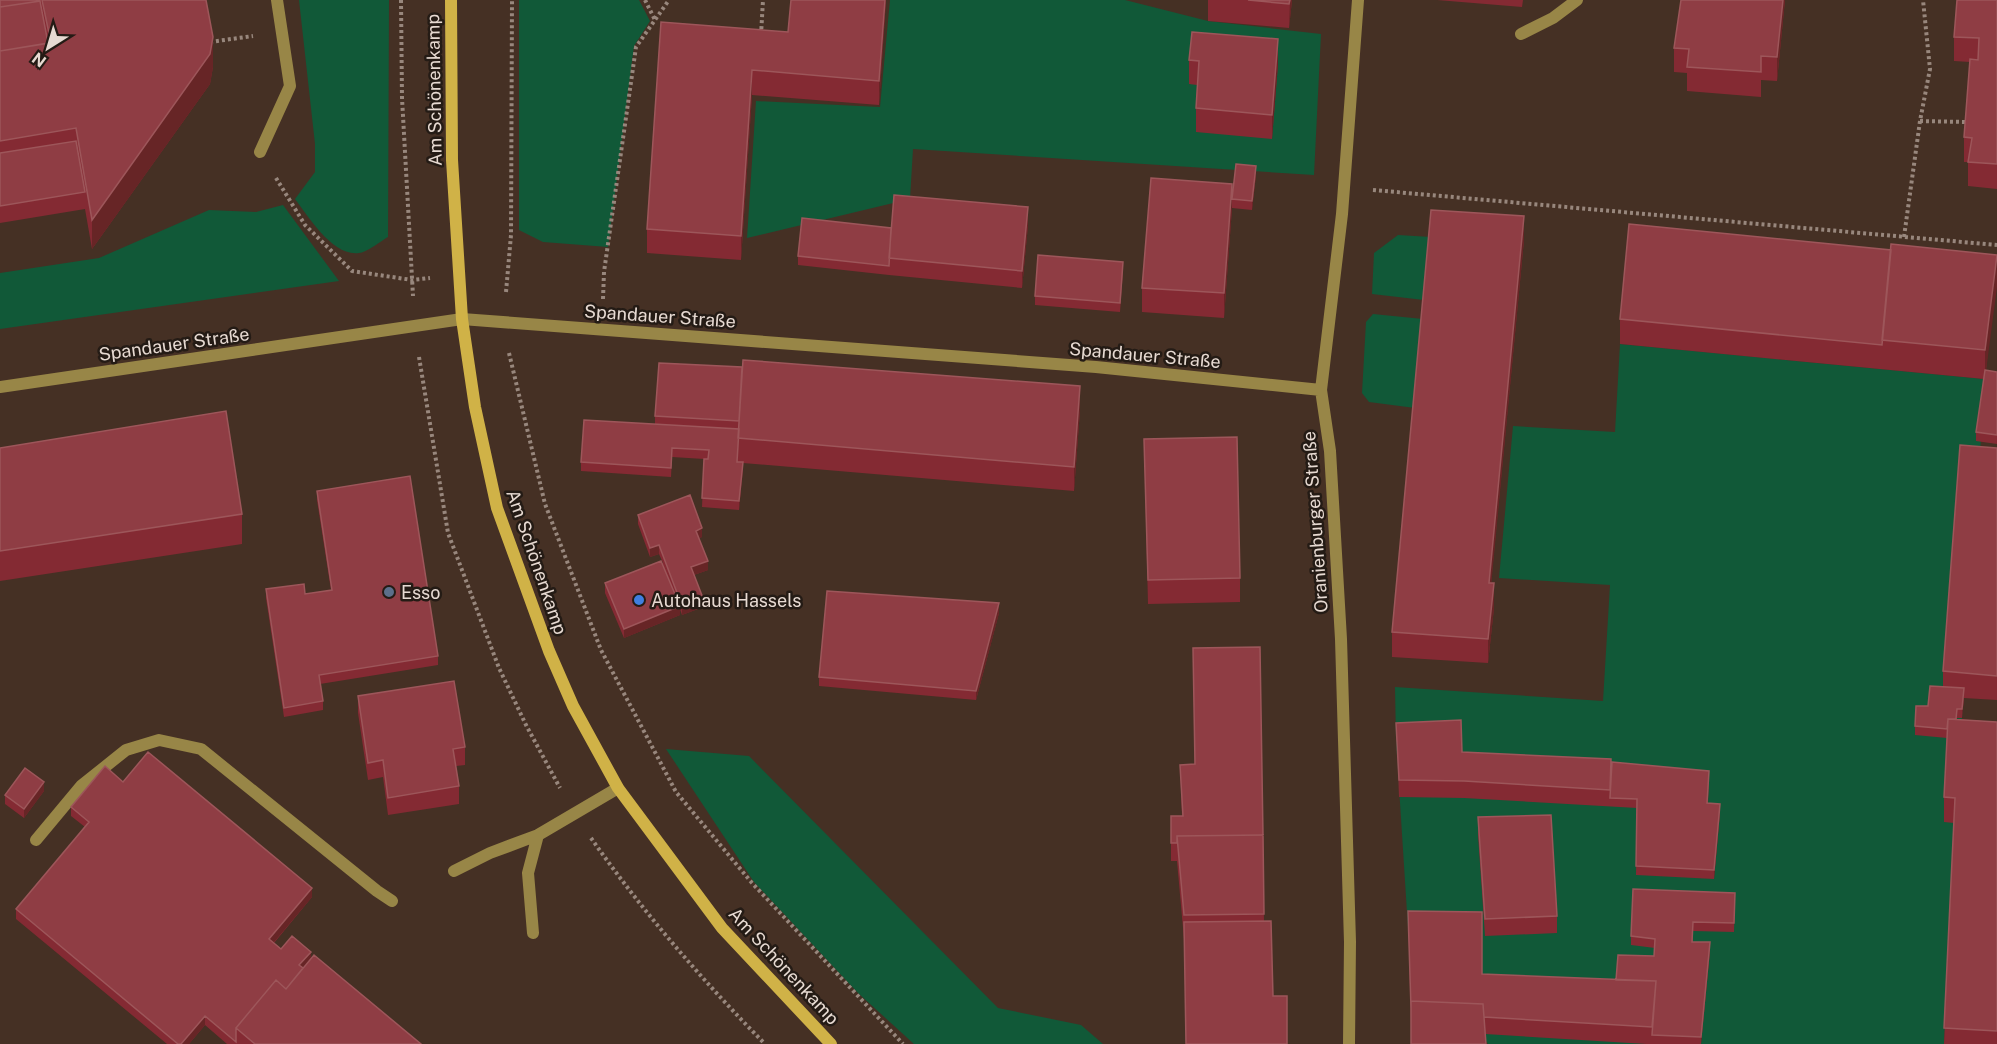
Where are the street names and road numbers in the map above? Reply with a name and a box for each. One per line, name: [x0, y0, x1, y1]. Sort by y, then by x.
street label: Am Schönenkamp: [422, 14, 446, 166]
street label: Spandauer Straße: [583, 300, 737, 332]
street label: Spandauer Straße: [97, 323, 251, 365]
street label: Spandauer Straße: [1068, 338, 1222, 372]
street label: Oranienburger Straße: [1298, 431, 1332, 613]
street label: Am Schönenkamp: [502, 487, 572, 637]
street label: Am Schönenkamp: [724, 903, 844, 1029]

